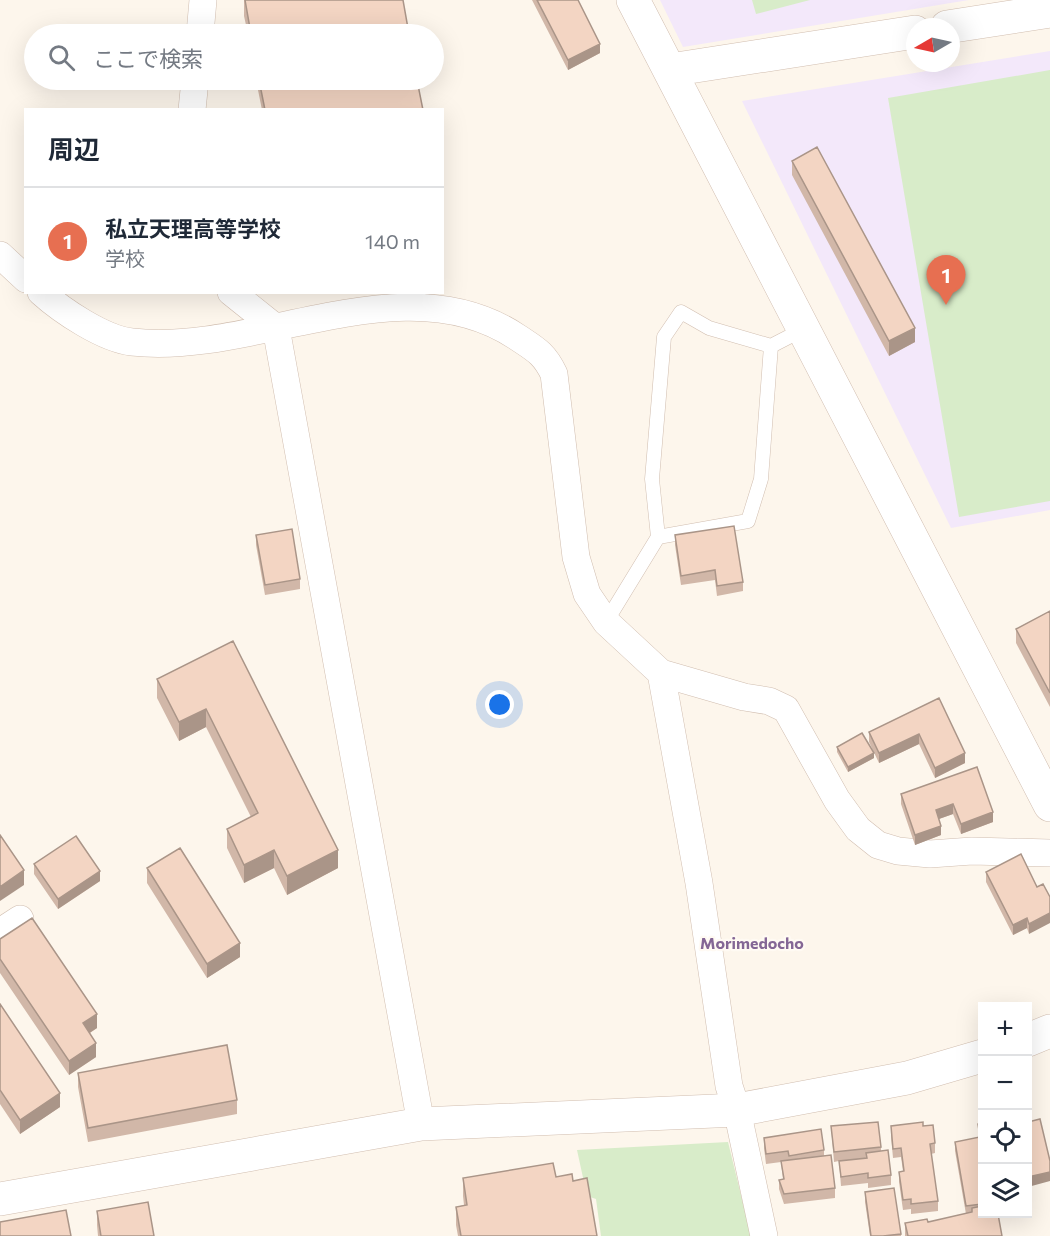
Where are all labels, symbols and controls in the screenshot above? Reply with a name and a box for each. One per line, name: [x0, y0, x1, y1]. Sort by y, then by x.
north arrow: [906, 18, 960, 72]
search box: [24, 24, 444, 90]
icon: search: [45, 41, 78, 74]
text: ここで検索: [93, 45, 203, 72]
text: 周辺: [48, 133, 100, 164]
text: 私立天理高等学校: [105, 215, 281, 242]
text: 1: [63, 229, 72, 253]
text: 140 m: [365, 229, 420, 253]
text: 学校: [105, 246, 145, 270]
pin: 1: [926, 256, 966, 305]
your location: [485, 690, 514, 719]
district label: Morimedocho: [700, 933, 804, 952]
map controls: [978, 1002, 1032, 1218]
button: +: [978, 1002, 1032, 1056]
button: −: [978, 1056, 1032, 1110]
button: locate: [978, 1110, 1032, 1164]
button: layers: [978, 1164, 1032, 1218]

